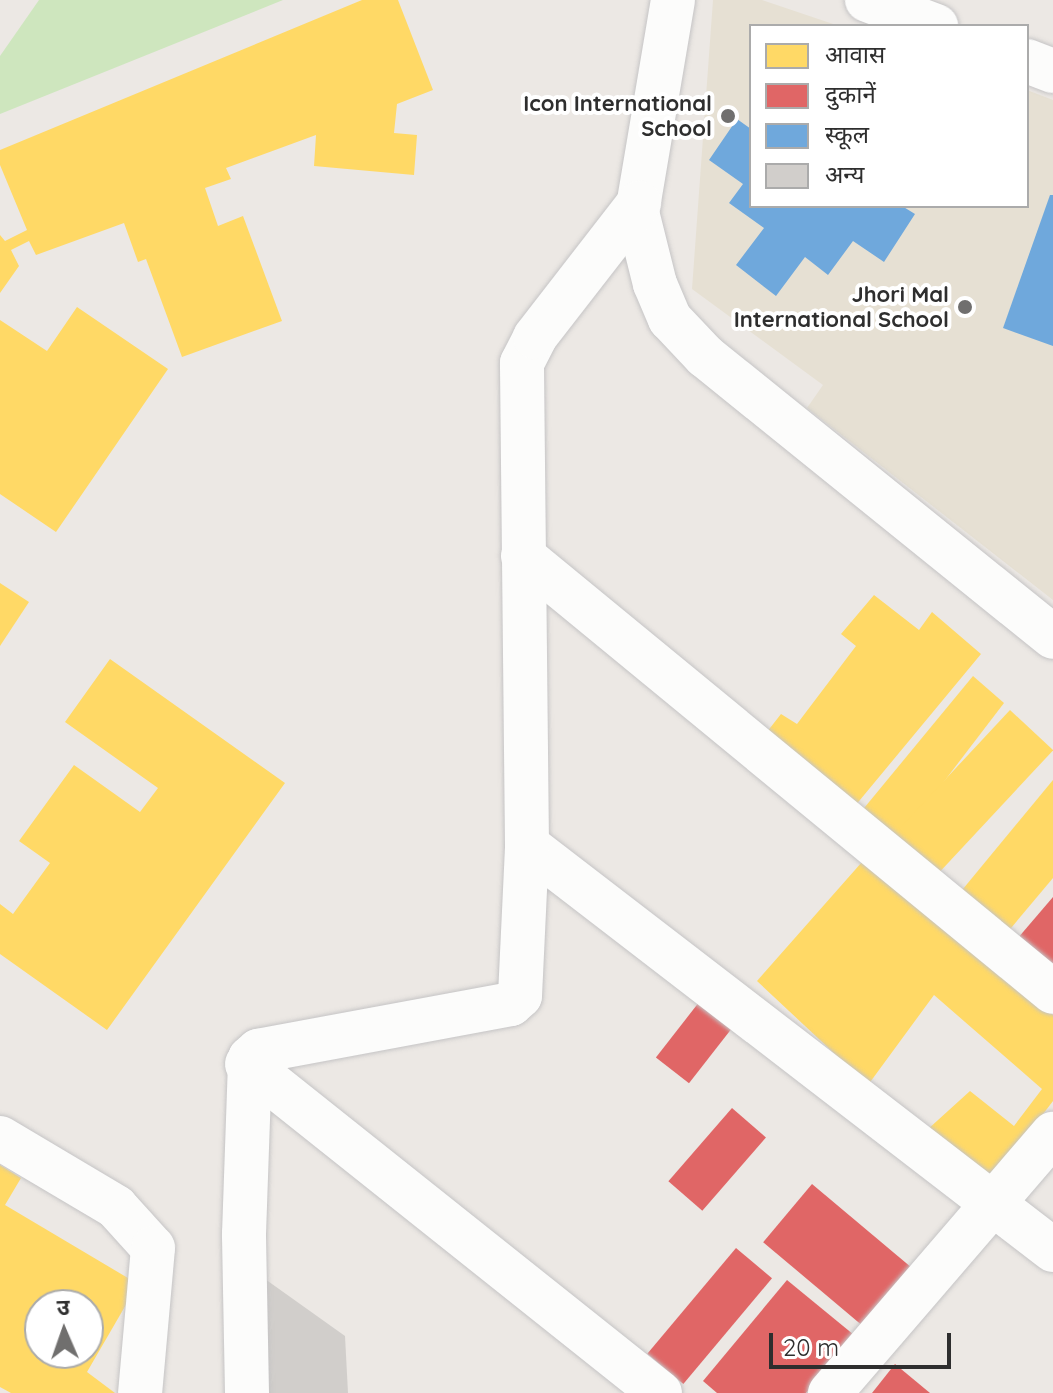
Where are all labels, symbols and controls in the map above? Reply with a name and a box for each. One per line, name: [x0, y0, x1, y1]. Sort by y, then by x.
legend: [749, 24, 1029, 208]
text: आवास: [825, 39, 885, 69]
text: दुकानें: [825, 79, 876, 109]
place label: Icon International School: [523, 90, 712, 142]
marker: Icon International School: [719, 107, 737, 125]
text: स्कूल: [825, 119, 869, 149]
text: अन्य: [825, 159, 864, 189]
place label: Jhori Mal International School: [734, 281, 949, 332]
marker: Jhori Mal International School: [956, 298, 974, 316]
north arrow: [24, 1289, 104, 1369]
text: उ: [56, 1293, 70, 1321]
scale bar: [773, 1317, 955, 1367]
text: 20 m: [783, 1332, 839, 1362]

